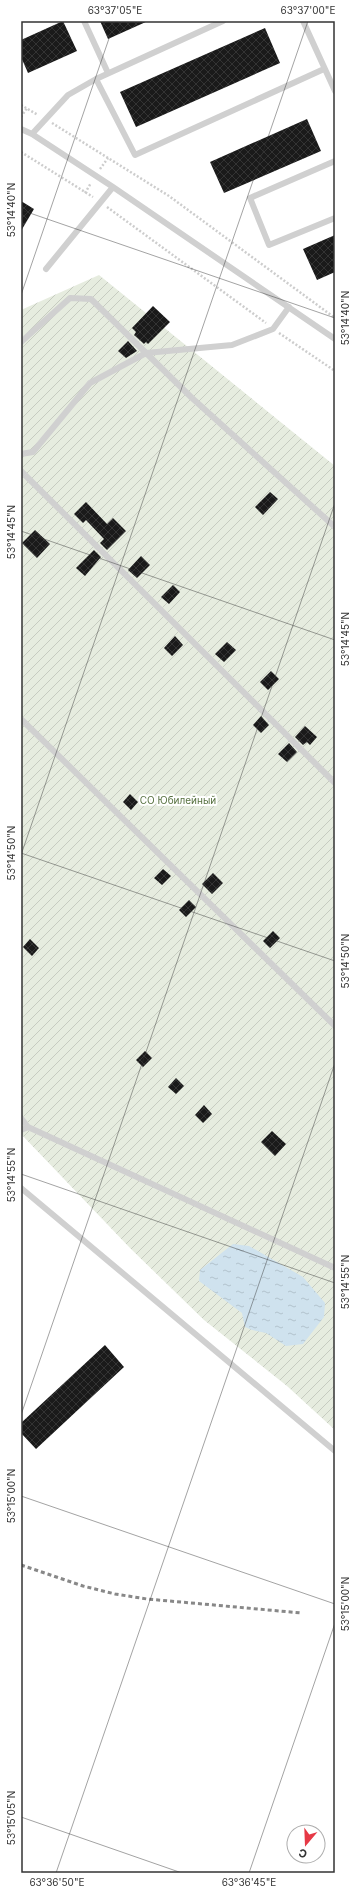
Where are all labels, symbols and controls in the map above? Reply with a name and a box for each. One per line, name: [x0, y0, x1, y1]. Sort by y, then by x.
text: 63°37'05"E: [88, 4, 142, 16]
text: 63°37'00"E: [281, 4, 335, 16]
text: 53°14'40"N: [5, 183, 17, 237]
text: 53°14'40"N: [339, 291, 351, 345]
text: 53°14'45"N: [5, 505, 17, 559]
text: 53°14'45"N: [339, 612, 351, 666]
park label: СО Юбилейный: [140, 794, 216, 806]
text: 53°14'50"N: [5, 826, 17, 880]
text: 53°14'50"N: [339, 934, 351, 988]
text: 53°14'55"N: [5, 1148, 17, 1202]
text: 53°14'55"N: [339, 1255, 351, 1309]
text: 53°15'00"N: [5, 1469, 17, 1523]
text: 53°15'00"N: [339, 1577, 351, 1631]
text: 53°15'05"N: [5, 1791, 17, 1845]
north arrow: [286, 1824, 326, 1864]
text: С: [297, 1846, 309, 1861]
text: 63°36'50"E: [29, 1876, 85, 1888]
text: 63°36'45"E: [222, 1876, 276, 1888]

